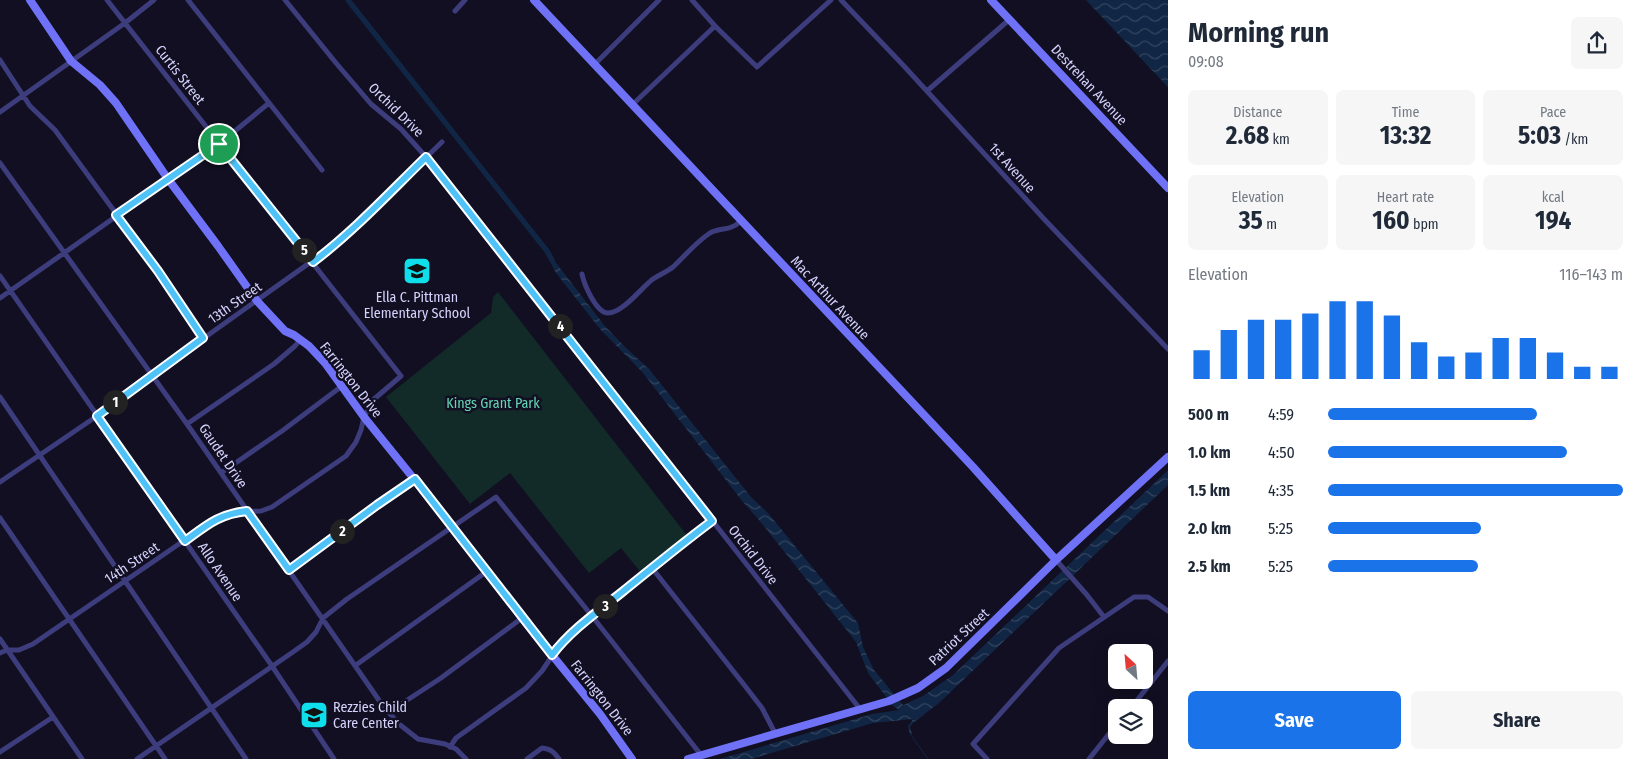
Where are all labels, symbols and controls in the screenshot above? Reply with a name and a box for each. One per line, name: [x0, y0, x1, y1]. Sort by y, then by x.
text: Morning run: [1188, 16, 1329, 49]
button: share: [1571, 17, 1623, 69]
street label: Destrehan Avenue: [1047, 41, 1131, 129]
street label: Curtis Street: [151, 42, 209, 108]
text: 09:08: [1188, 52, 1224, 71]
street label: Orchid Drive: [365, 79, 427, 141]
text: Distance: [1233, 104, 1282, 121]
text: Time: [1392, 104, 1419, 121]
text: Pace: [1540, 104, 1566, 121]
text: 2.68: [1226, 121, 1269, 151]
text: 13:32: [1380, 121, 1431, 151]
text: 5:03: [1518, 121, 1561, 151]
pin: [198, 123, 240, 165]
icon: arrive: [205, 130, 233, 158]
text: km: [1269, 131, 1290, 148]
text: /km: [1561, 131, 1588, 148]
street label: 1st Avenue: [985, 140, 1039, 197]
text: Elevation: [1231, 189, 1284, 206]
text: Heart rate: [1377, 189, 1434, 206]
text: kcal: [1542, 189, 1565, 206]
text: 35: [1239, 206, 1263, 236]
text: 160: [1372, 206, 1410, 236]
text: 194: [1535, 206, 1571, 236]
text: m: [1263, 216, 1277, 233]
text: bpm: [1410, 216, 1439, 233]
pin: 5: [292, 238, 316, 262]
text: 5: [301, 242, 308, 259]
street label: Mac Arthur Avenue: [787, 253, 873, 343]
school or university icon: Ella C. Pittman Elementary School: [402, 256, 432, 286]
text: Elevation: [1188, 265, 1248, 284]
text: 116–143 m: [1559, 265, 1623, 284]
street label: 13th Street: [205, 278, 265, 328]
place label: Ella C. Pittman Elementary School: [364, 289, 471, 322]
pin: 4: [548, 314, 572, 338]
text: 4: [557, 318, 564, 335]
street label: Farrington Drive: [316, 339, 386, 421]
pin: 1: [102, 390, 128, 414]
text: 1: [113, 394, 118, 411]
park label: Kings Grant Park: [446, 395, 540, 412]
text: 500 m: [1188, 405, 1229, 424]
text: 4:59: [1268, 405, 1294, 424]
street label: Gaudet Drive: [195, 421, 251, 492]
text: 1.0 km: [1188, 443, 1231, 462]
text: 4:50: [1268, 443, 1295, 462]
text: 1.5 km: [1188, 481, 1230, 500]
text: 4:35: [1268, 481, 1294, 500]
pin: 2: [330, 518, 354, 544]
text: 2.0 km: [1188, 519, 1231, 538]
text: 5:25: [1268, 519, 1293, 538]
street label: Orchid Drive: [725, 522, 781, 588]
text: 2: [339, 523, 346, 540]
street label: 14th Street: [102, 538, 163, 587]
street label: Allo Avenue: [194, 539, 246, 605]
text: 2.5 km: [1188, 557, 1231, 576]
text: 5:25: [1268, 557, 1293, 576]
pin: 3: [592, 594, 618, 618]
text: 3: [602, 598, 609, 615]
street label: Patriot Street: [925, 605, 993, 669]
north arrow: [1108, 644, 1152, 689]
map controls: [1108, 644, 1153, 744]
street label: Farrington Drive: [567, 657, 637, 739]
button: Save: [1188, 691, 1401, 749]
button: Share: [1411, 691, 1623, 749]
place label: Rezzies Child Care Center: [333, 699, 407, 732]
button: layers: [1108, 699, 1153, 744]
school or university icon: Rezzies Child Care Center: [299, 700, 329, 730]

